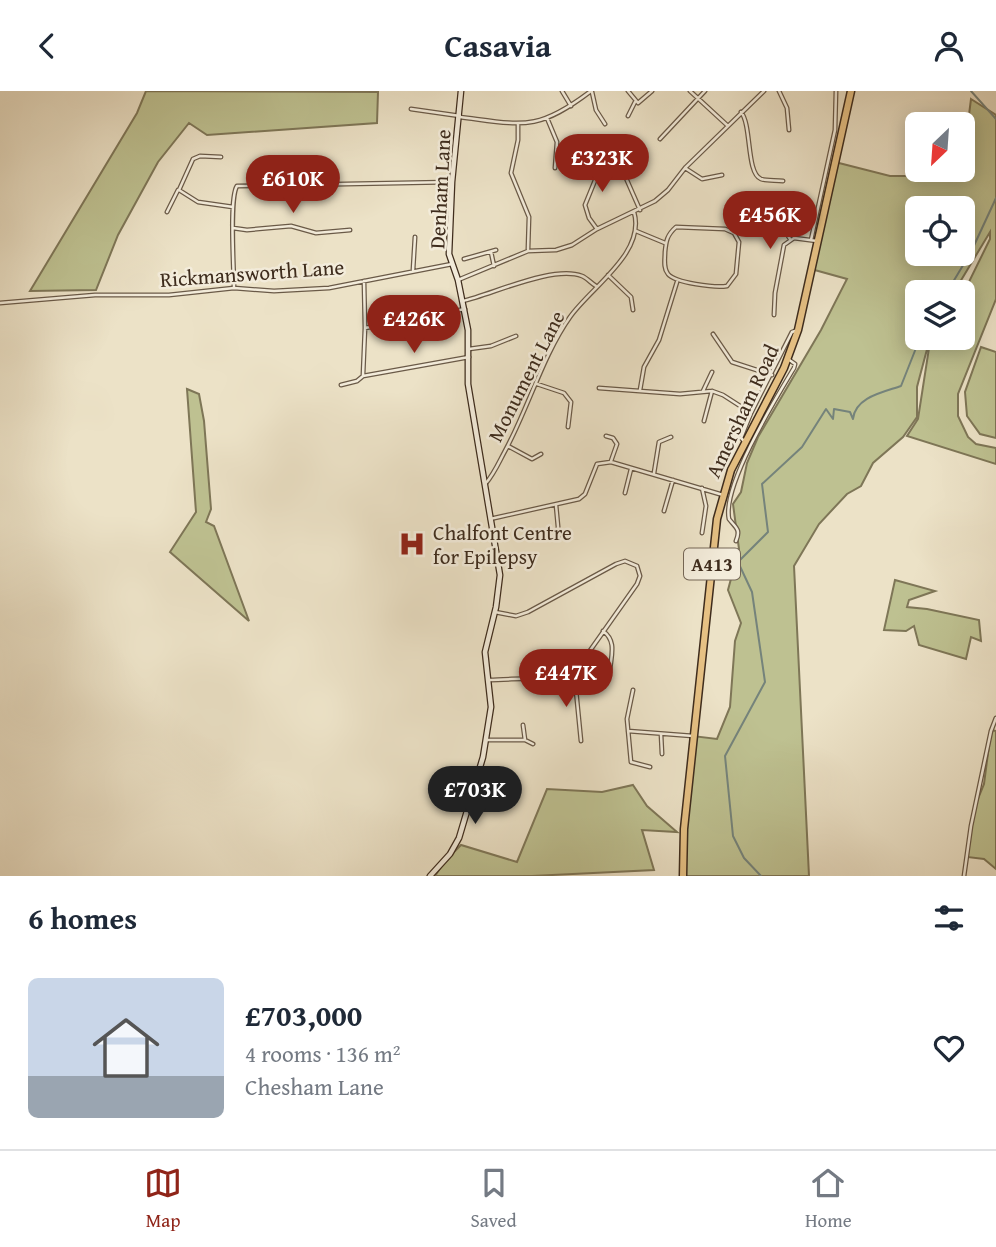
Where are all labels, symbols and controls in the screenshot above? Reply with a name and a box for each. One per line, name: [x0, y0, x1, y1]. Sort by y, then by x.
text: Casavia: [445, 22, 551, 69]
icon: back: [28, 27, 66, 65]
icon: person: [930, 27, 968, 65]
north arrow: [905, 112, 975, 182]
map controls: [905, 112, 975, 350]
street label: Denham Lane: [421, 128, 459, 250]
pin: £323K: [553, 134, 651, 194]
text: £323K: [571, 140, 633, 173]
pin: £610K: [244, 155, 342, 215]
text: £610K: [262, 161, 324, 194]
pin: £456K: [721, 191, 819, 251]
button: locate: [905, 196, 975, 266]
text: £456K: [739, 197, 801, 230]
street label: Rickmansworth Lane: [159, 251, 345, 295]
button: layers: [905, 280, 975, 350]
pin: £426K: [365, 295, 463, 355]
text: £426K: [383, 301, 445, 334]
street label: Monument Lane: [480, 305, 573, 447]
street label: Amersham Road: [697, 338, 787, 483]
place label: Chalfont Centre for Epilepsy: [433, 517, 572, 572]
hospital icon: Chalfont Centre for Epilepsy: [397, 529, 427, 559]
road number: A413: [684, 549, 740, 579]
pin: £447K: [517, 649, 615, 709]
text: £447K: [535, 655, 597, 688]
pin: £703K: [426, 767, 524, 826]
text: £703K: [444, 772, 506, 805]
text: 6 homes: [28, 896, 137, 940]
icon: filters: [930, 899, 968, 937]
text: £703,000: [245, 993, 362, 1037]
icon: home: [84, 1006, 168, 1090]
icon: heart: [930, 1029, 968, 1067]
text: 4 rooms · 136 m²: [245, 1037, 400, 1070]
text: Chesham Lane: [245, 1070, 384, 1103]
tab: Map: [144, 1164, 182, 1234]
tab: Saved: [471, 1164, 517, 1234]
tab: Home: [805, 1164, 852, 1234]

